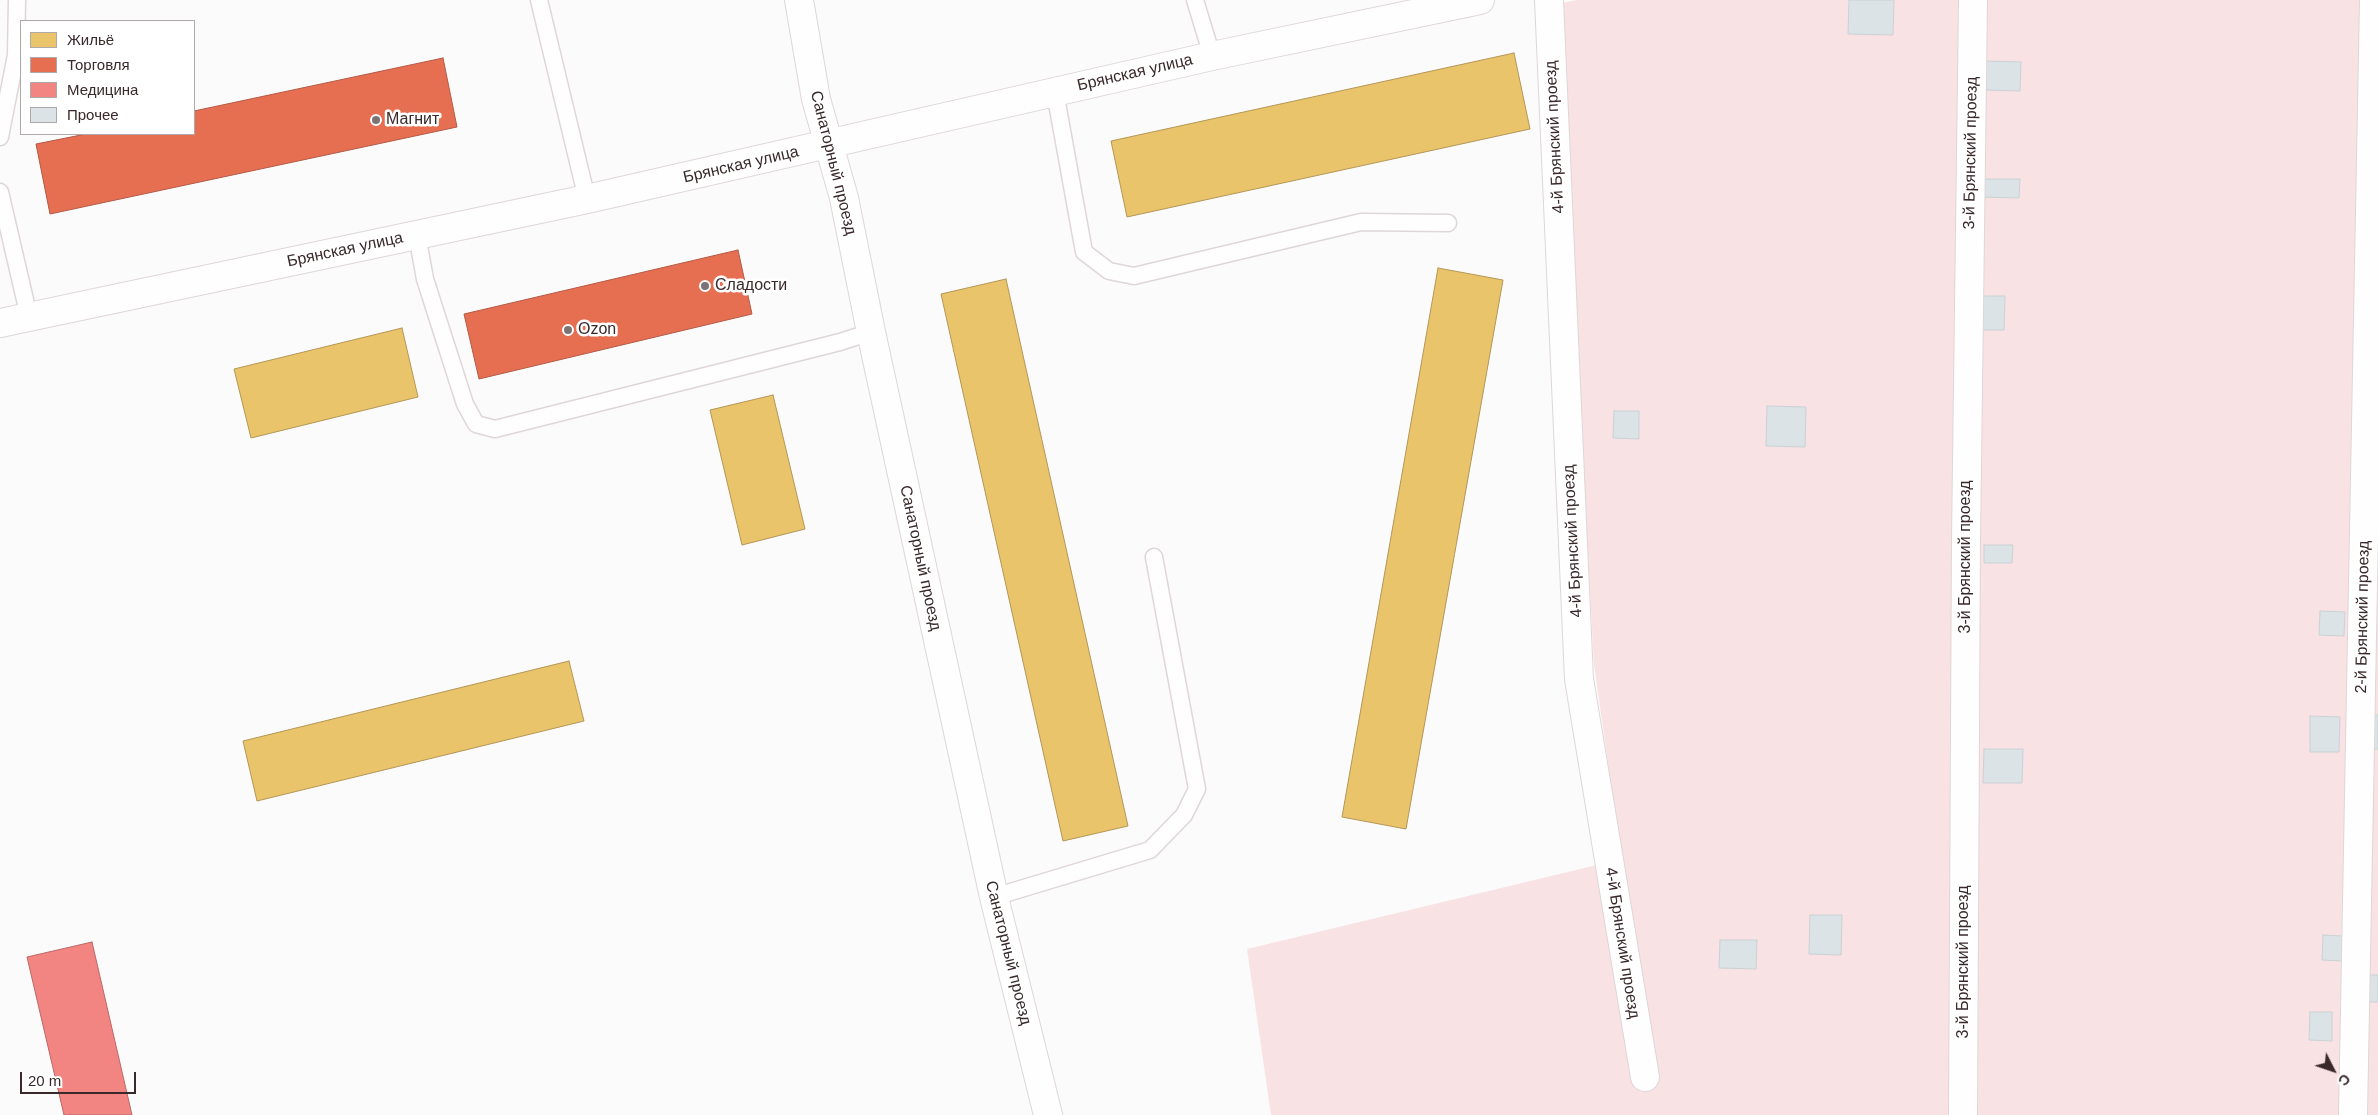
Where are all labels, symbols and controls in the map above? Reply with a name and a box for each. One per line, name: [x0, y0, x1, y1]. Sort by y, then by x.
legend: [20, 20, 195, 135]
text: Жильё: [67, 31, 114, 48]
street label: Брянская улица: [1075, 50, 1195, 96]
text: Торговля: [67, 56, 130, 73]
street label: 4-й Брянский проезд: [1541, 60, 1569, 214]
street label: 3-й Брянский проезд: [1960, 76, 1982, 230]
text: Медицина: [67, 81, 138, 98]
street label: Санаторный проезд: [806, 89, 860, 237]
text: Прочее: [67, 106, 119, 123]
place label: Магнит: [386, 110, 439, 130]
marker: Магнит: [370, 114, 382, 126]
street label: Брянская улица: [681, 142, 801, 188]
street label: Брянская улица: [285, 228, 405, 272]
place label: Сладости: [715, 276, 787, 296]
marker: Сладости: [699, 280, 711, 292]
place label: Ozon: [578, 320, 616, 340]
marker: Ozon: [562, 324, 574, 336]
street label: 4-й Брянский проезд: [1559, 464, 1587, 618]
street label: 3-й Брянский проезд: [1956, 481, 1976, 633]
street label: Санаторный проезд: [895, 484, 945, 632]
street label: 2-й Брянский проезд: [2352, 540, 2374, 694]
street label: 4-й Брянский проезд: [1601, 866, 1643, 1020]
street label: Санаторный проезд: [981, 879, 1035, 1027]
street label: 3-й Брянский проезд: [1954, 886, 1974, 1038]
north arrow: [2308, 1045, 2358, 1095]
scale bar: [22, 1062, 139, 1094]
text: С: [2335, 1071, 2354, 1089]
text: 20 m: [28, 1072, 61, 1089]

